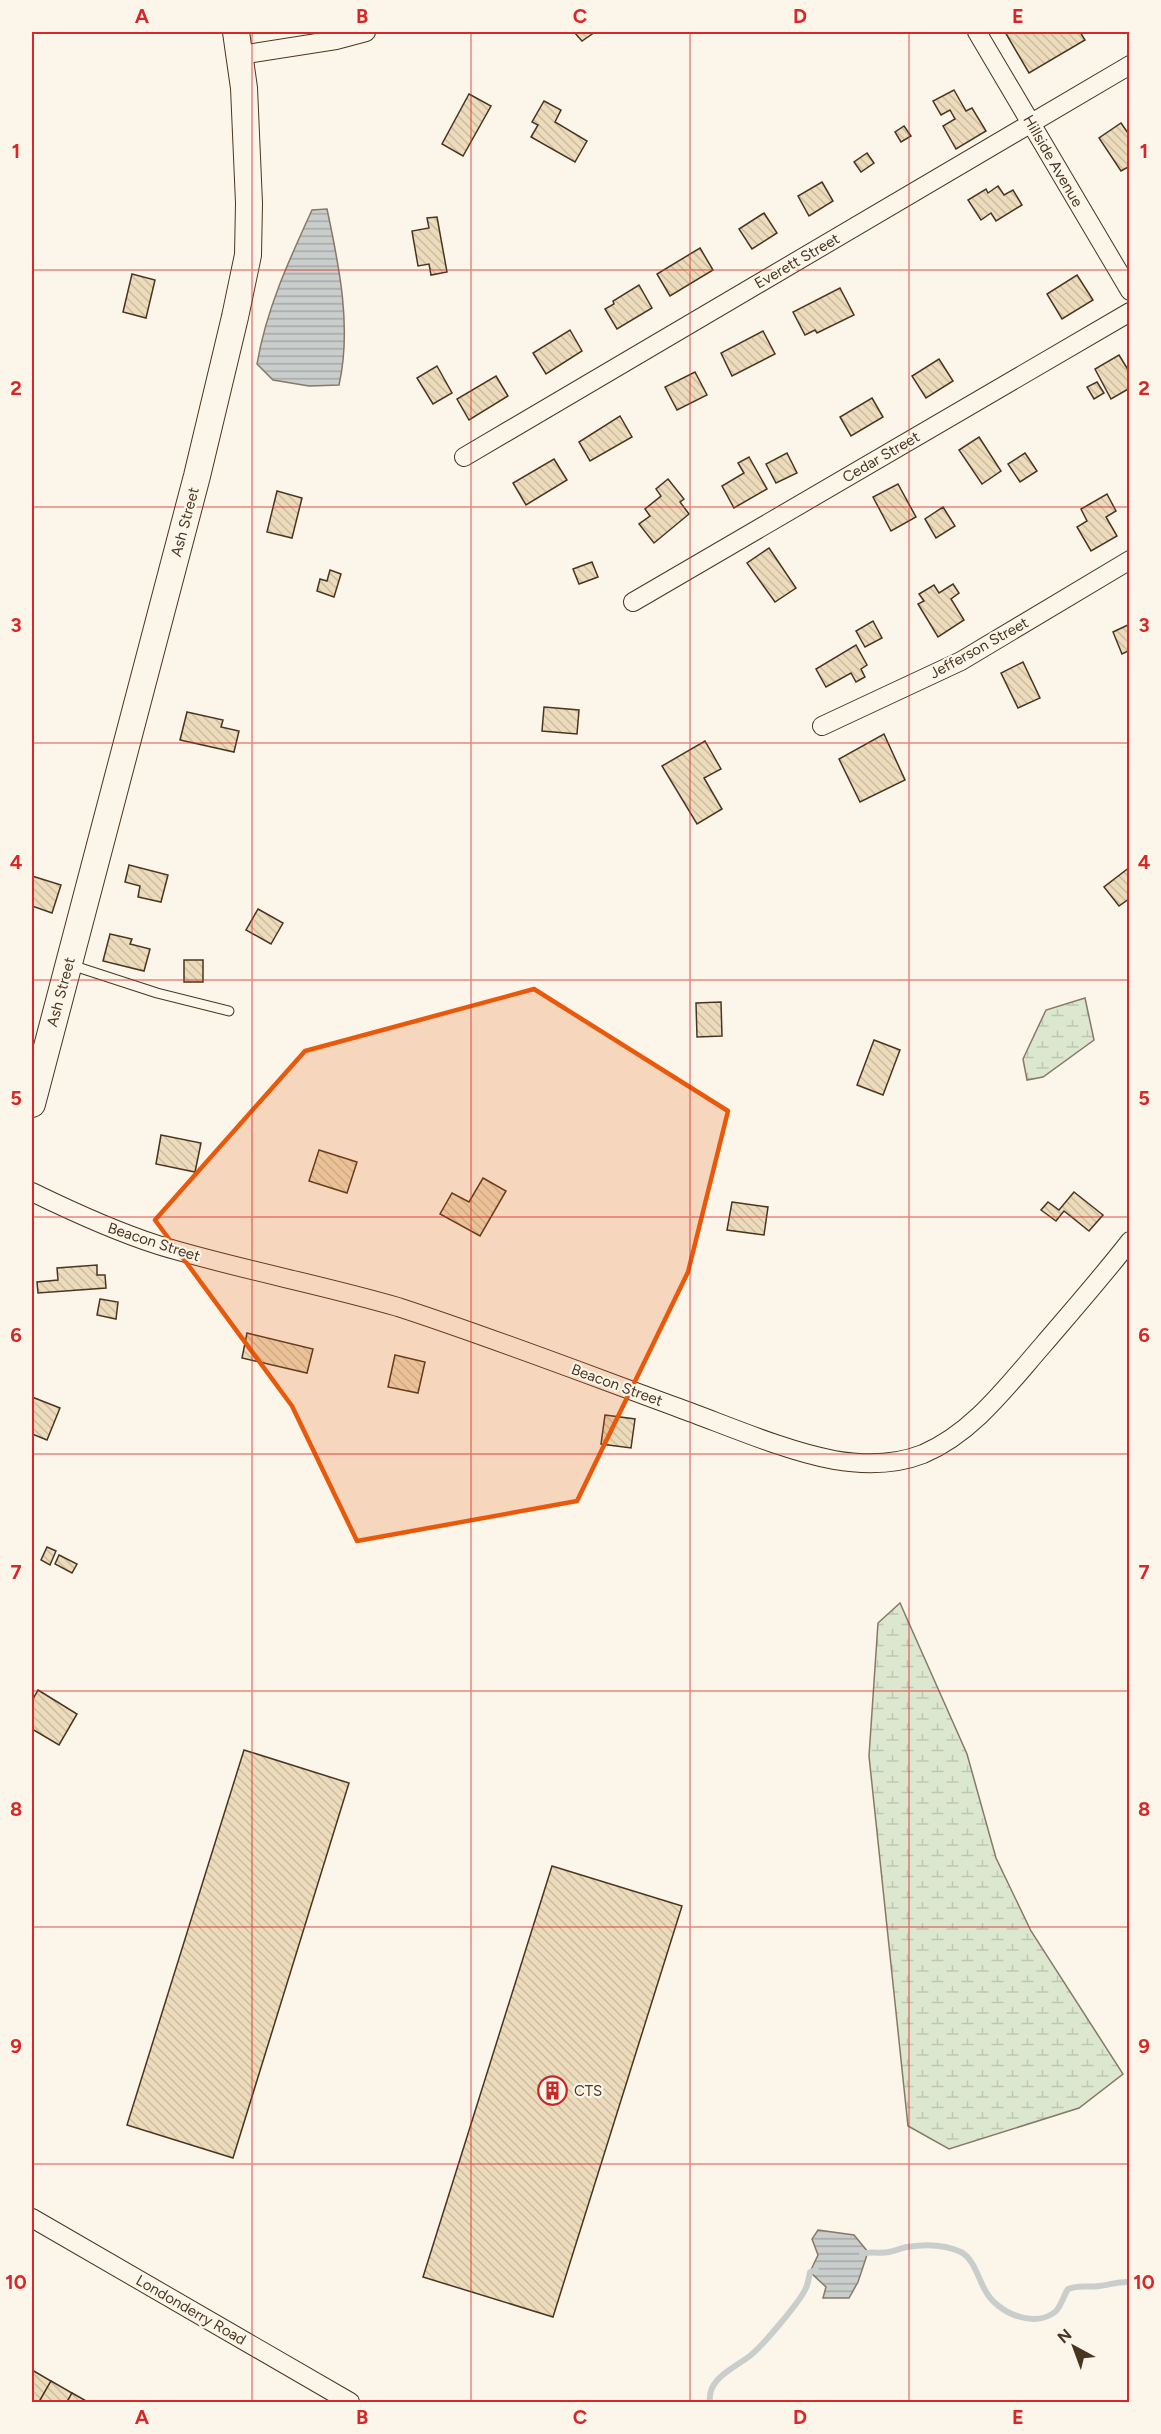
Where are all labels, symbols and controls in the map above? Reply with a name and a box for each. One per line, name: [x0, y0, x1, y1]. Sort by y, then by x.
text: A: [135, 4, 150, 28]
text: B: [356, 4, 368, 28]
text: C: [573, 4, 587, 28]
text: D: [793, 4, 807, 28]
text: E: [1012, 4, 1024, 28]
street label: Hillside Avenue: [1019, 112, 1087, 210]
text: 1: [12, 139, 20, 163]
text: 1: [1140, 139, 1148, 163]
street label: Everett Street: [751, 229, 843, 293]
text: 2: [10, 376, 22, 400]
text: 2: [1138, 376, 1150, 400]
street label: Cedar Street: [839, 427, 923, 486]
street label: Ash Street: [167, 485, 203, 559]
text: 3: [10, 613, 22, 637]
street label: Jefferson Street: [927, 613, 1032, 683]
text: 3: [1138, 613, 1150, 637]
text: 4: [10, 850, 23, 874]
text: 4: [1138, 850, 1151, 874]
street label: Ash Street: [43, 955, 79, 1029]
text: 5: [10, 1086, 22, 1110]
text: 5: [1138, 1086, 1150, 1110]
street label: Beacon Street: [106, 1219, 203, 1265]
text: 6: [10, 1323, 22, 1347]
text: 6: [1138, 1323, 1150, 1347]
street label: Beacon Street: [569, 1360, 665, 1410]
text: 7: [10, 1560, 22, 1584]
text: 7: [1138, 1560, 1150, 1584]
text: 8: [10, 1797, 22, 1821]
text: 8: [1138, 1797, 1150, 1821]
text: 9: [10, 2034, 22, 2058]
text: 9: [1138, 2034, 1150, 2058]
building icon: CTS: [537, 2075, 569, 2107]
place label: CTS: [574, 2082, 602, 2100]
text: 10: [5, 2270, 27, 2294]
text: 10: [1133, 2270, 1155, 2294]
street label: Londonderry Road: [133, 2271, 249, 2349]
north arrow: [1044, 2317, 1104, 2377]
text: N: [1054, 2325, 1075, 2347]
text: A: [135, 2405, 150, 2429]
text: B: [356, 2405, 368, 2429]
text: C: [573, 2405, 587, 2429]
text: D: [793, 2405, 807, 2429]
text: E: [1012, 2405, 1024, 2429]

